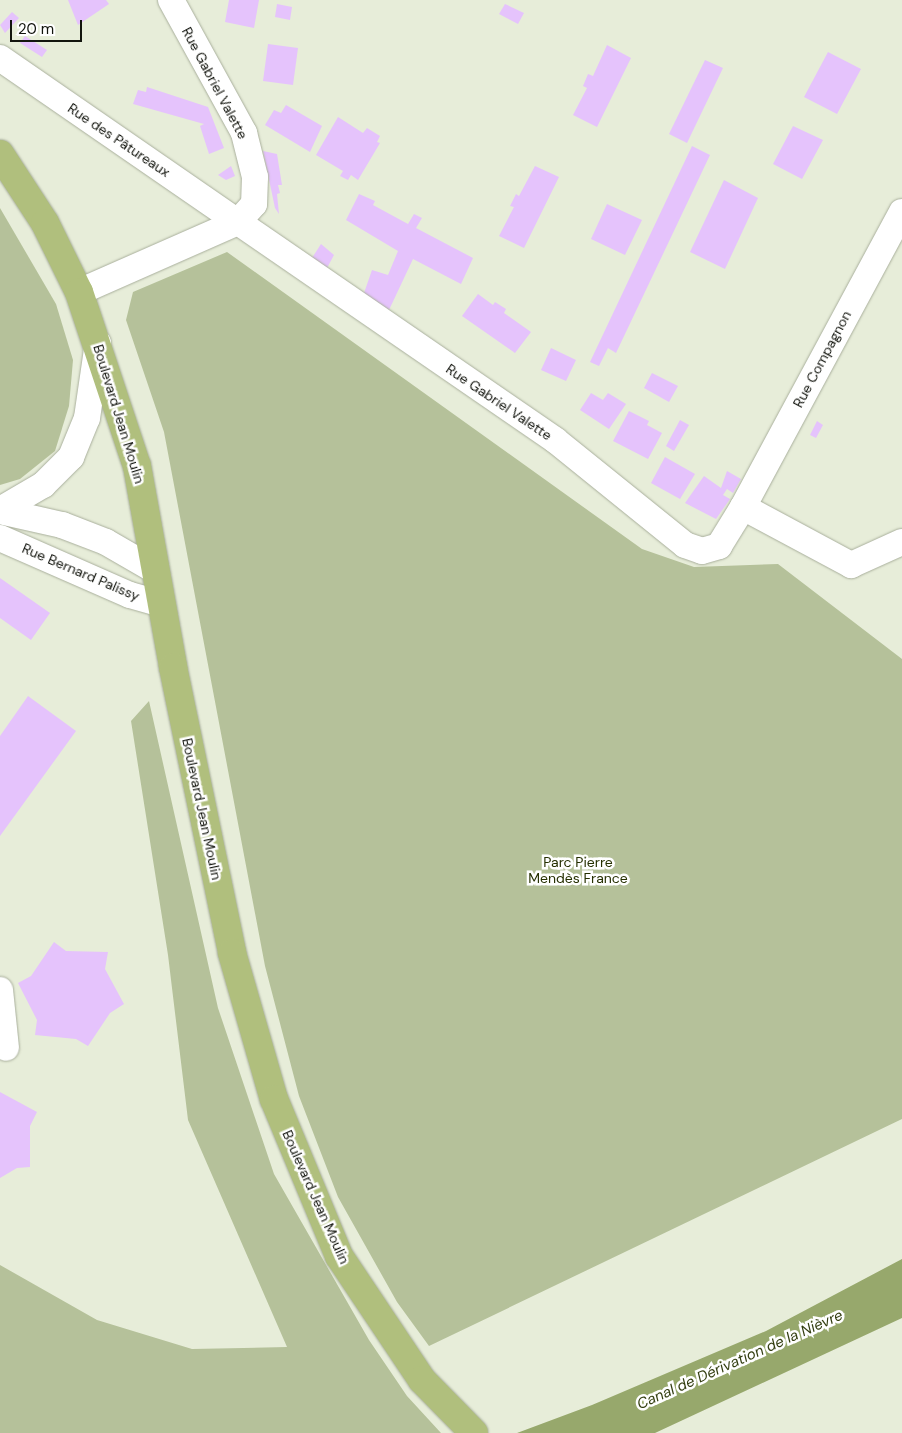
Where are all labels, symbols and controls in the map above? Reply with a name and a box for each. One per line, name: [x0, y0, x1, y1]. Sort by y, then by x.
scale bar: [12, 10, 85, 42]
text: 20 m: [18, 19, 54, 39]
street label: Rue Gabriel Valette: [178, 24, 252, 142]
street label: Rue des Pâtureaux: [65, 100, 173, 180]
street label: Rue Compagnon: [789, 308, 855, 410]
street label: Boulevard Jean Moulin: [90, 342, 148, 486]
street label: Rue Gabriel Valette: [443, 360, 555, 444]
street label: Rue Bernard Palissy: [20, 540, 142, 604]
street label: Boulevard Jean Moulin: [179, 737, 225, 881]
park label: Parc Pierre Mendès France: [528, 854, 628, 886]
street label: Boulevard Jean Moulin: [279, 1128, 353, 1266]
water label: Canal de Dérivation de la Nièvre: [634, 1306, 846, 1414]

